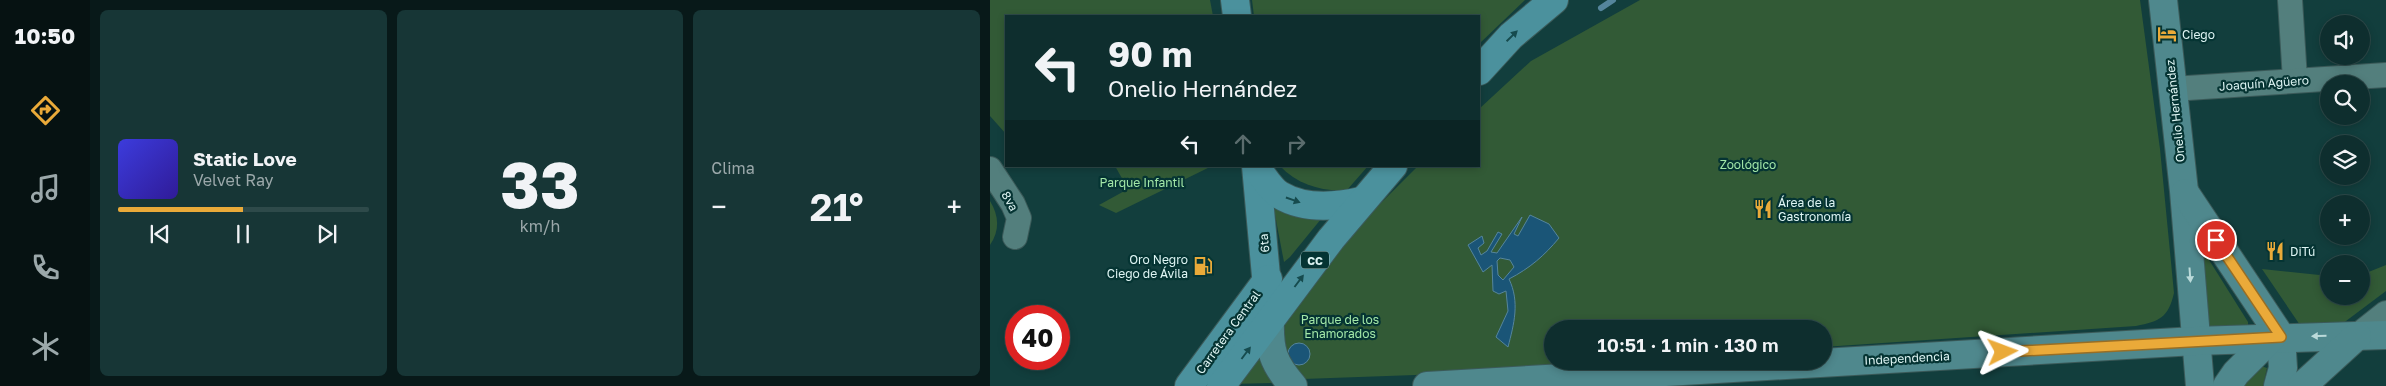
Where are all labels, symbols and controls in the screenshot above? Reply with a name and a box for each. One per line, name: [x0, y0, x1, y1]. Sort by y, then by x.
map controls: [2320, 15, 2370, 305]
button: sound: [2320, 15, 2370, 65]
text: 10:50: [15, 22, 75, 49]
hotel icon: Ciego: [2156, 23, 2178, 45]
place label: Ciego: [2182, 27, 2215, 42]
one-way arrow: [1506, 30, 1518, 42]
text: 90 m: [1108, 33, 1192, 75]
icon: left: [1025, 35, 1090, 100]
street label: Onelio Hernández: [2162, 59, 2188, 163]
street label: Joaquín Agüero: [2219, 72, 2309, 94]
text: Onelio Hernández: [1108, 75, 1297, 102]
button: search: [2320, 75, 2370, 125]
icon: directions: [28, 93, 63, 128]
icon: left: [1176, 130, 1204, 158]
icon: ahead: [1229, 130, 1257, 158]
icon: right: [1282, 130, 1310, 158]
button: layers: [2320, 135, 2370, 185]
text: 33: [500, 144, 580, 222]
text: Static Love: [193, 147, 297, 170]
park label: Zoológico: [1720, 157, 1776, 172]
text: Clima: [711, 158, 755, 178]
text: Velvet Ray: [193, 170, 274, 190]
icon: music: [28, 171, 63, 206]
park label: Parque Infantil: [1100, 175, 1185, 190]
text: 21°: [810, 184, 864, 229]
street label: 8va: [998, 188, 1022, 214]
text: −: [711, 190, 727, 223]
text: +: [947, 190, 962, 223]
place label: Área de la Gastronomía: [1778, 195, 1851, 224]
button: +: [2320, 195, 2370, 245]
one-way arrow: [1286, 196, 1301, 204]
restaurant icon: Área de la Gastronomía: [1752, 198, 1774, 220]
text: km/h: [520, 216, 560, 236]
pin: [2195, 219, 2237, 261]
icon: previous: [146, 220, 174, 248]
icon: pause: [229, 220, 257, 248]
icon: next: [313, 220, 341, 248]
icon: arrive: [2202, 226, 2230, 254]
street label: 6ta: [1256, 233, 1272, 253]
restaurant icon: DiTú: [2264, 240, 2286, 262]
place label: DiTú: [2290, 244, 2315, 259]
icon: phone: [28, 250, 63, 285]
place label: Oro Negro Ciego de Ávila: [1107, 252, 1188, 281]
road number: CC: [1301, 252, 1329, 268]
fuel station icon: Oro Negro Ciego de Ávila: [1192, 255, 1214, 277]
button: −: [2320, 255, 2370, 305]
one-way arrow: [2187, 267, 2195, 283]
one-way arrow: [1294, 274, 1304, 288]
street label: Carretera Central: [1193, 287, 1263, 377]
speed limit sign: 40: [1005, 305, 1070, 370]
park label: Parque de los Enamorados: [1301, 312, 1379, 341]
position arrow: [1976, 325, 2028, 377]
icon: climate: [28, 329, 63, 364]
text: 10:51 · 1 min · 130 m: [1597, 333, 1779, 356]
one-way arrow: [2311, 333, 2327, 341]
one-way arrow: [1241, 346, 1251, 360]
street label: Independencia: [1864, 348, 1950, 368]

